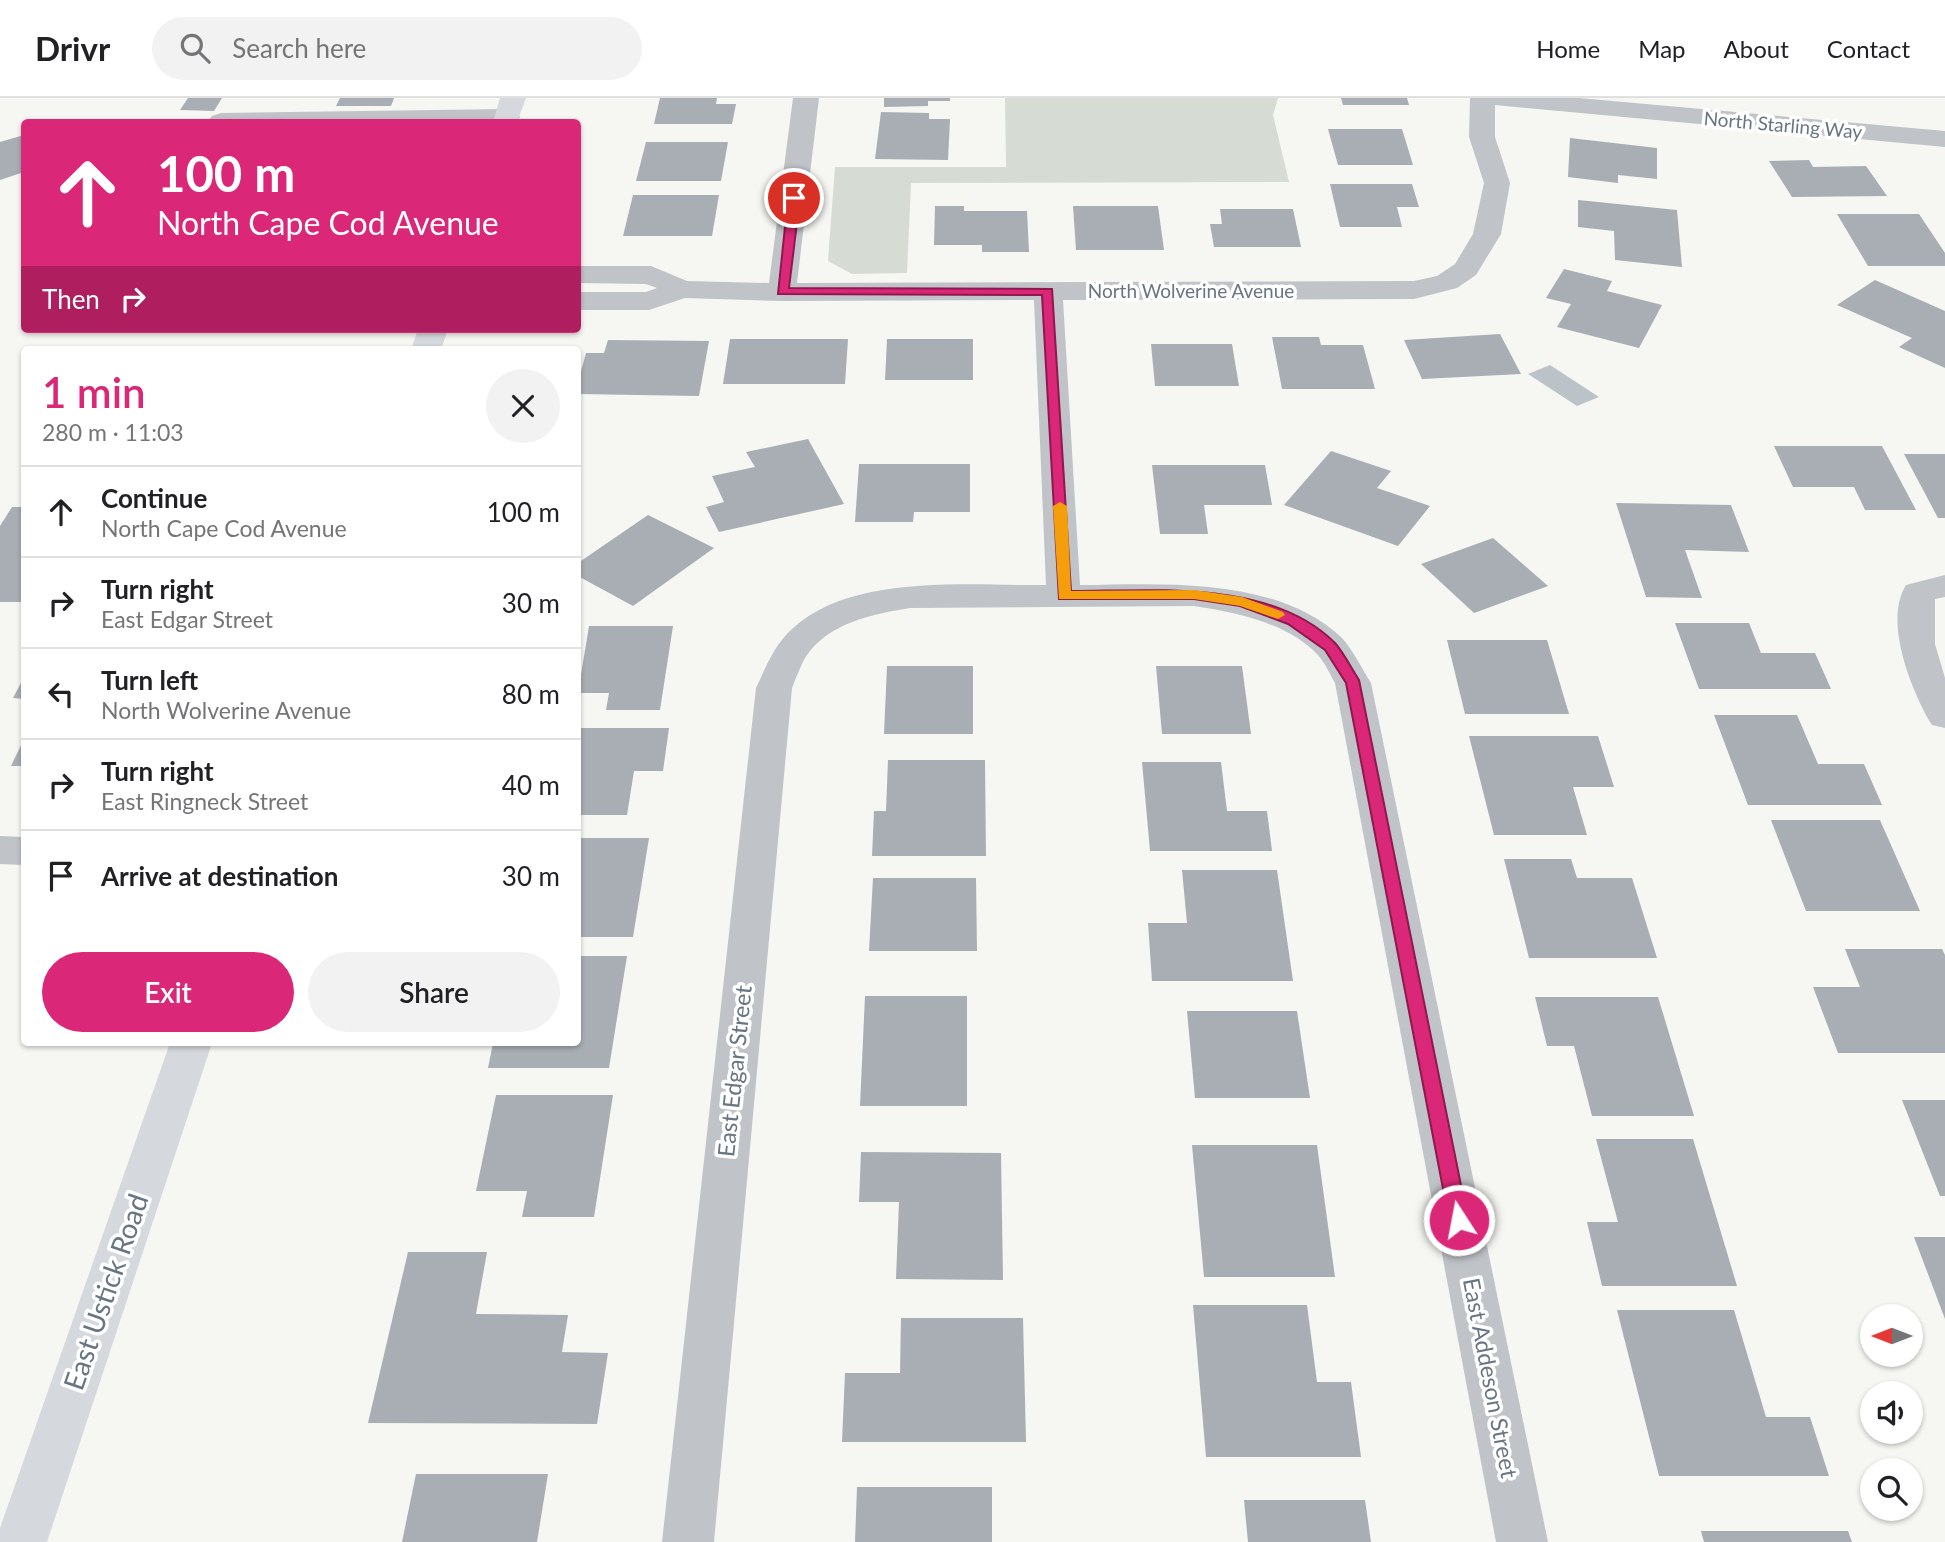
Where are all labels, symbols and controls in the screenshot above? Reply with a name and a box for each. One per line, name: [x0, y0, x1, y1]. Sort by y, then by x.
search box: [152, 17, 642, 80]
text: Drivr: [35, 28, 110, 68]
icon: search: [176, 29, 214, 67]
text: Search here: [232, 32, 366, 64]
text: Home: [1536, 34, 1600, 63]
text: Map: [1638, 34, 1686, 63]
text: About: [1724, 34, 1789, 63]
text: Contact: [1827, 34, 1910, 63]
street label: North Starling Way: [1703, 106, 1863, 143]
text: 100 m: [157, 144, 295, 202]
icon: ahead: [42, 147, 133, 238]
pin: [764, 168, 824, 228]
icon: arrive: [775, 179, 813, 217]
text: North Cape Cod Avenue: [157, 203, 499, 242]
street label: North Wolverine Avenue: [1088, 279, 1294, 302]
icon: right: [114, 280, 152, 318]
text: Then: [42, 283, 100, 315]
text: 1 min: [42, 367, 146, 417]
button: close: [486, 369, 560, 443]
text: 280 m · 11:03: [42, 418, 184, 446]
text: Continue: [101, 482, 207, 514]
icon: ahead: [42, 493, 80, 531]
text: 100 m: [487, 496, 560, 528]
text: North Cape Cod Avenue: [101, 514, 347, 542]
text: Turn right: [101, 573, 214, 605]
icon: right: [42, 584, 80, 622]
text: 30 m: [502, 587, 560, 619]
text: East Edgar Street: [101, 605, 273, 633]
text: Turn left: [101, 664, 198, 696]
icon: left: [42, 675, 80, 713]
text: 80 m: [502, 678, 560, 710]
text: North Wolverine Avenue: [101, 696, 351, 724]
text: Turn right: [101, 755, 214, 787]
icon: right: [42, 766, 80, 804]
text: 40 m: [502, 769, 560, 801]
text: East Ringneck Street: [101, 787, 308, 815]
icon: arrive: [42, 857, 80, 895]
text: Arrive at destination: [101, 860, 338, 892]
text: 30 m: [502, 860, 560, 892]
button: Exit: [42, 952, 294, 1032]
button: Share: [308, 952, 560, 1032]
street label: East Edgar Street: [711, 983, 757, 1158]
position arrow: [1422, 1183, 1496, 1257]
street label: East Ustick Road: [56, 1189, 155, 1394]
street label: East Addeson Street: [1458, 1275, 1524, 1481]
north arrow: [1860, 1304, 1923, 1367]
map controls: [1860, 1304, 1923, 1521]
button: sound: [1860, 1381, 1923, 1444]
button: search: [1860, 1458, 1923, 1521]

